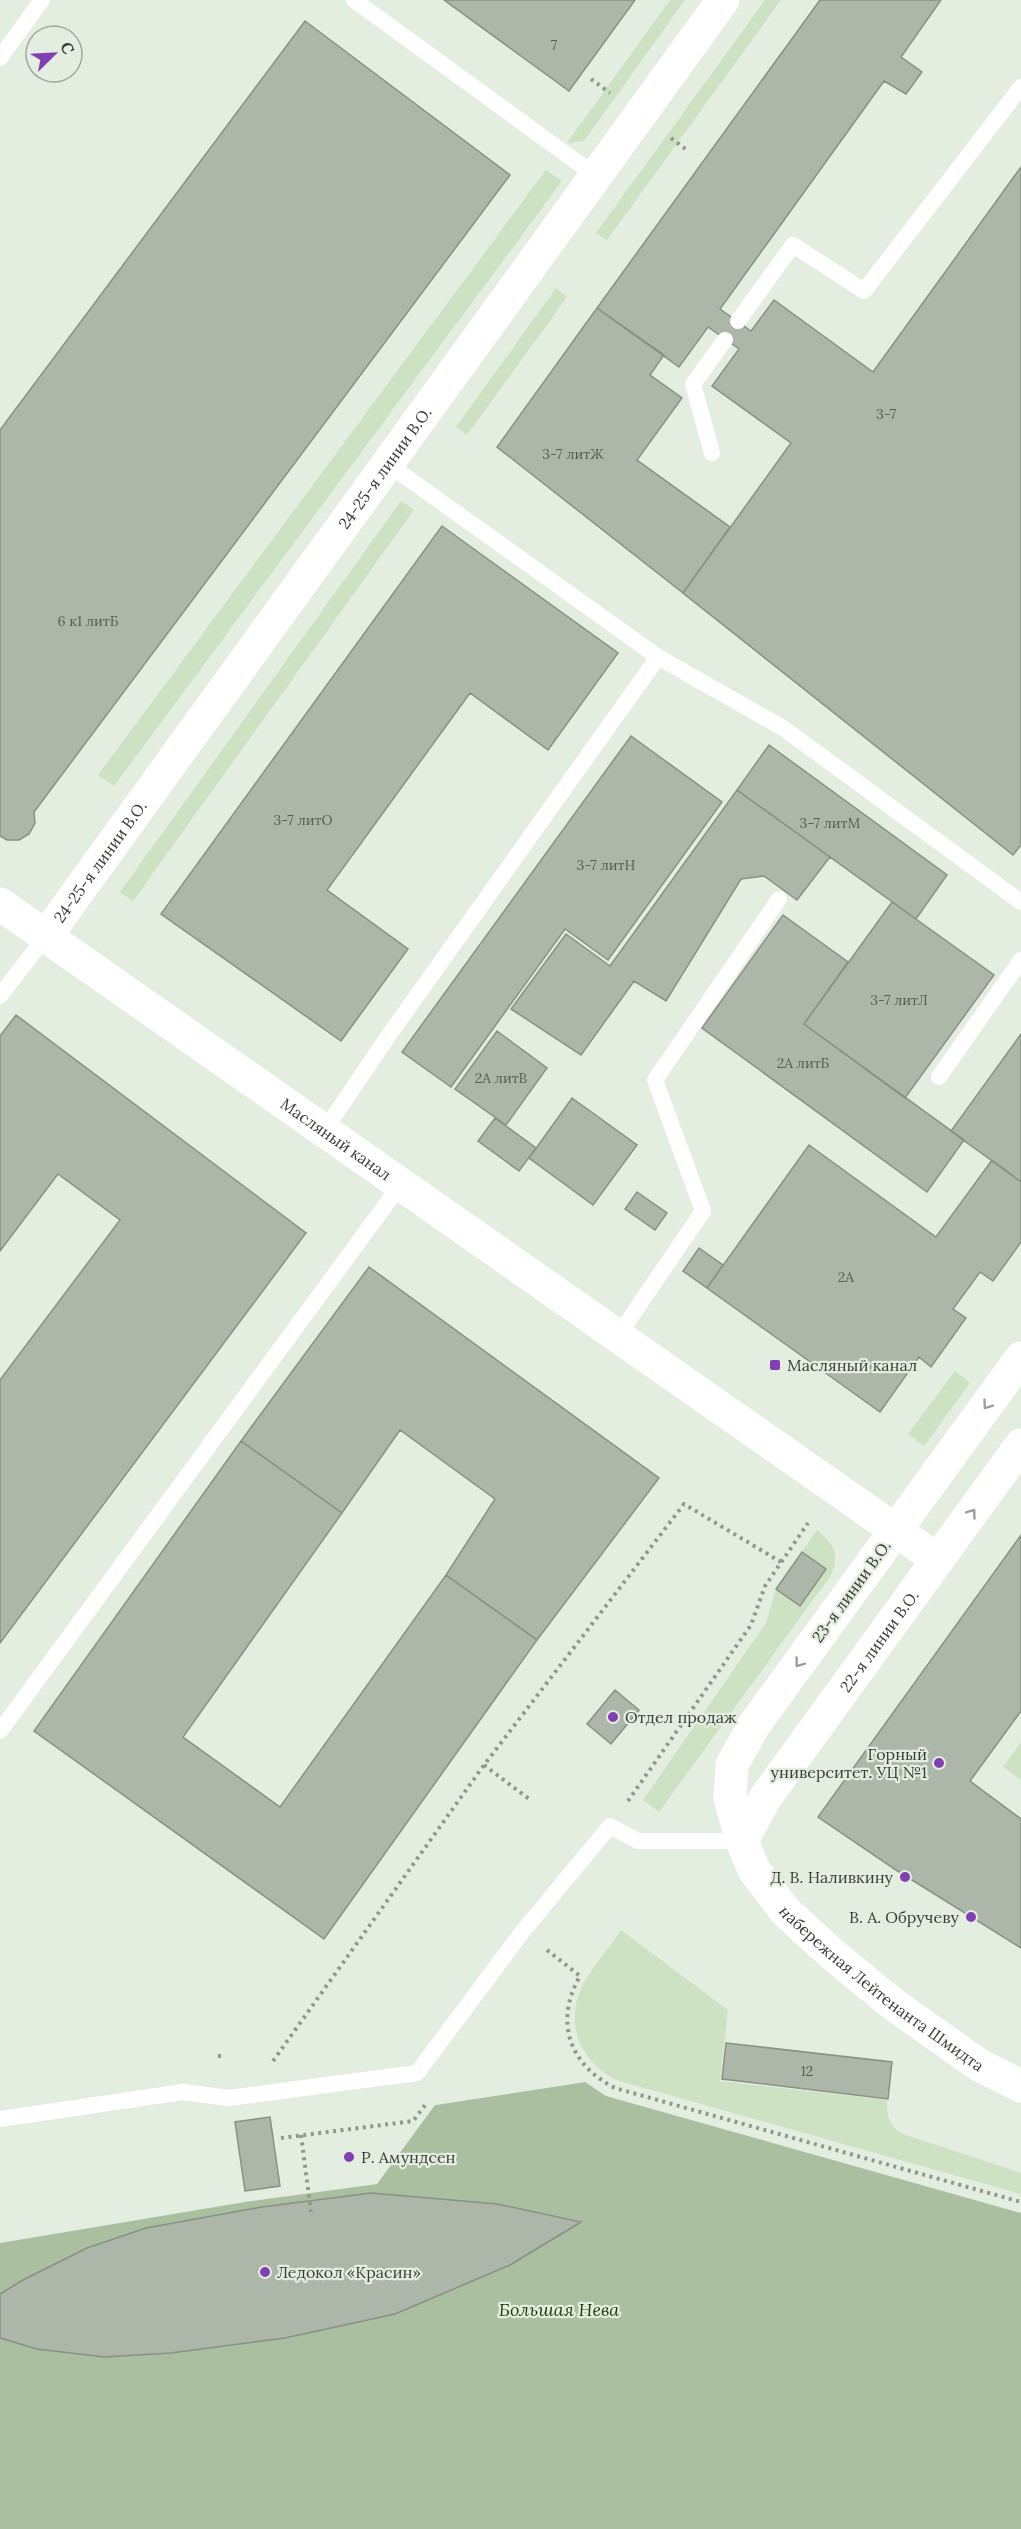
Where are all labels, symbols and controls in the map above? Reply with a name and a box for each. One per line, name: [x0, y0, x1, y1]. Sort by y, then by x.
north arrow: [24, 24, 84, 84]
house number: 7: [551, 36, 558, 54]
text: С: [56, 39, 79, 57]
street label: 24-25-я линии В.О.: [334, 403, 436, 533]
house number: 3-7: [876, 405, 897, 423]
house number: 3-7 литЖ: [542, 445, 604, 463]
house number: 6 к1 литБ: [58, 612, 119, 630]
street label: 24-25-я линии В.О.: [49, 796, 151, 926]
house number: 3-7 литО: [273, 811, 333, 829]
house number: 3-7 литМ: [800, 814, 861, 832]
house number: 3-7 литН: [577, 856, 635, 874]
house number: 3-7 литЛ: [870, 991, 928, 1009]
house number: 2А литБ: [777, 1054, 830, 1072]
house number: 2А литВ: [475, 1069, 528, 1087]
street label: Масляный канал: [277, 1093, 395, 1185]
house number: 2А: [838, 1268, 854, 1286]
place label: Масляный канал: [787, 1355, 917, 1375]
marker: Масляный канал: [768, 1358, 782, 1372]
one-way arrow: [983, 1399, 994, 1410]
one-way arrow: [965, 1508, 976, 1519]
street label: 23-я линии В.О.: [807, 1536, 895, 1646]
street label: 22-я линии В.О.: [835, 1586, 923, 1696]
one-way arrow: [796, 1656, 807, 1667]
place label: Отдел продаж: [625, 1707, 737, 1727]
marker: Отдел продаж: [606, 1710, 620, 1724]
place label: Горный университет. УЦ №1: [770, 1744, 927, 1782]
marker: Горный университет. УЦ №1: [932, 1756, 946, 1770]
place label: Д. В. Наливкину: [770, 1867, 894, 1887]
marker: Д. В. Наливкину: [898, 1870, 912, 1884]
street label: набережная Лейтенанта Шмидта: [775, 1902, 988, 2075]
place label: В. А. Обручеву: [849, 1907, 960, 1927]
marker: В. А. Обручеву: [964, 1910, 978, 1924]
house number: 12: [801, 2062, 813, 2080]
place label: Р. Амундсен: [361, 2147, 456, 2167]
marker: Р. Амундсен: [342, 2150, 356, 2164]
place label: Ледокол «Красин»: [277, 2262, 421, 2282]
marker: Ледокол «Красин»: [258, 2265, 272, 2279]
water label: Большая Нева: [499, 2298, 619, 2321]

